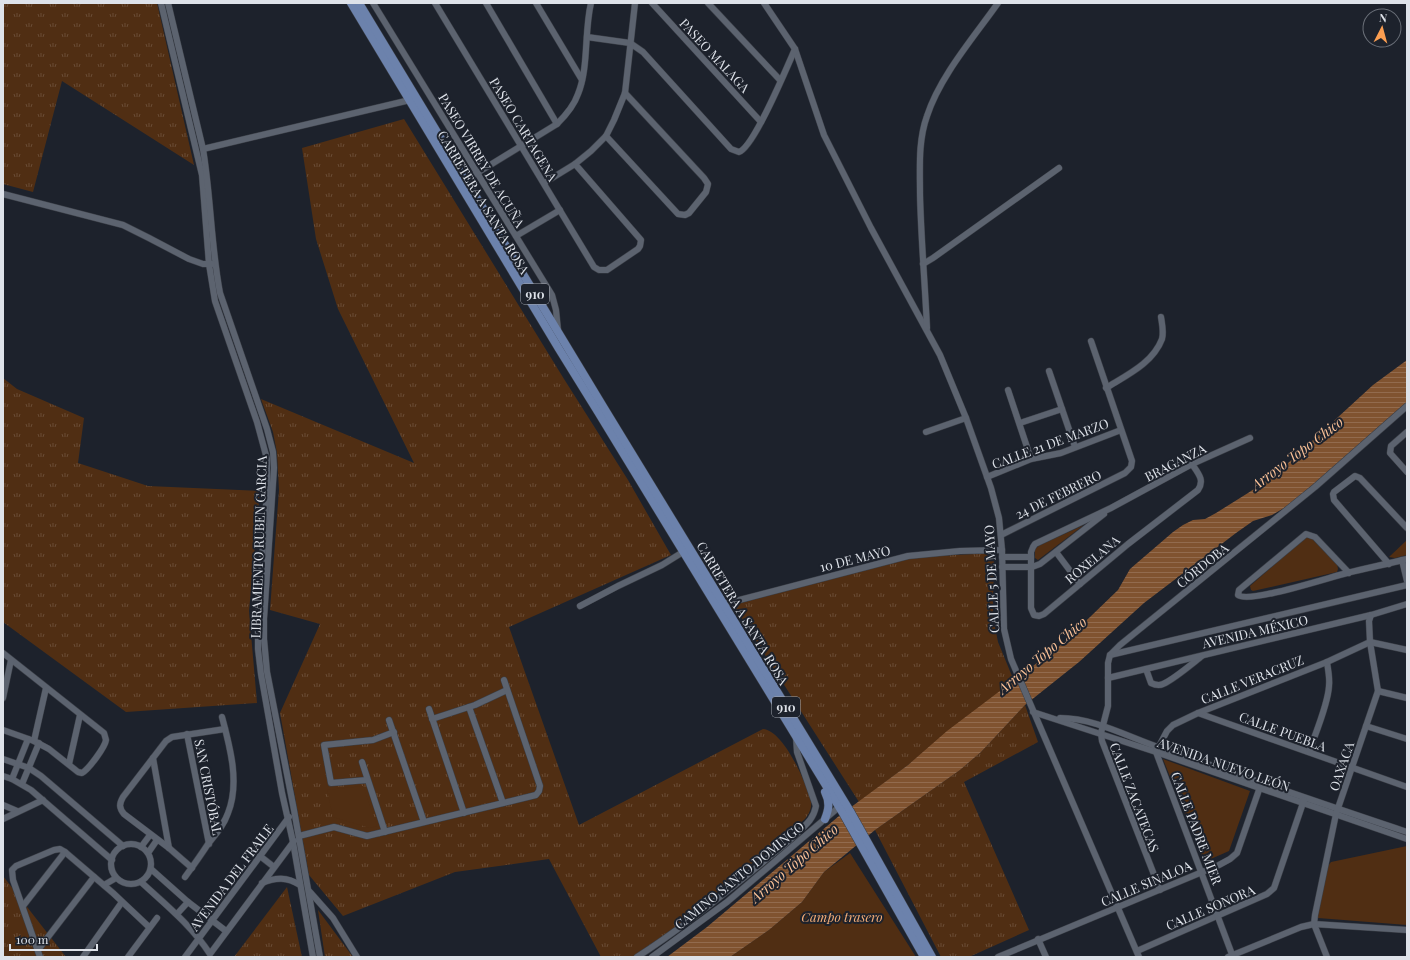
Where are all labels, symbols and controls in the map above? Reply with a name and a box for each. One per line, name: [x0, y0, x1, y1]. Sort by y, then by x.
north arrow: [1362, 8, 1402, 48]
text: N: [1378, 10, 1388, 25]
street label: PASEO MALAGA: [676, 14, 754, 96]
street label: PASEO CARTAGENA: [486, 74, 562, 185]
street label: PASEO VIRREY DE ACUÑA: [435, 90, 529, 231]
street label: CARRETERA A SANTA ROSA: [434, 127, 534, 278]
road number: 910: [521, 284, 549, 304]
water label: Arroyo Topo Chico: [1245, 412, 1347, 495]
street label: CALLE 21 DE MARZO: [989, 414, 1111, 472]
street label: BRAGANZA: [1141, 439, 1209, 485]
street label: LIBRAMIENTO RUBEN GARCIA: [246, 455, 270, 639]
street label: 24 DE FEBRERO: [1012, 466, 1104, 522]
street label: CALLE 5 DE MAYO: [980, 525, 1002, 633]
street label: ROXELANA: [1061, 531, 1124, 587]
street label: CARRETERA A SANTA ROSA: [693, 538, 793, 689]
street label: CÓRDOBA: [1173, 538, 1232, 591]
street label: 10 DE MAYO: [818, 541, 892, 575]
street label: AVENIDA MÉXICO: [1199, 611, 1310, 652]
water label: Arroyo Topo Chico: [992, 612, 1091, 699]
street label: CALLE VERACRUZ: [1198, 651, 1306, 707]
road number: 910: [772, 697, 800, 717]
street label: CALLE PUEBLA: [1237, 707, 1330, 755]
street label: AVENIDA NUEVO LEÓN: [1155, 733, 1292, 795]
street label: SAN CRISTÓBAL: [191, 738, 227, 837]
street label: OAXACA: [1325, 738, 1358, 793]
street label: CALLE ZACATECAS: [1106, 740, 1164, 854]
street label: CALLE PADRE MIER: [1168, 769, 1227, 887]
street label: CAMINO SANTO DOMINGO: [671, 817, 807, 933]
water label: Arroyo Topo Chico: [744, 819, 842, 908]
street label: AVENIDA DEL FRAILE: [185, 820, 277, 935]
street label: CALLE SINALOA: [1098, 856, 1195, 910]
street label: CALLE SONORA: [1163, 880, 1258, 933]
park label: Campo trasero: [801, 908, 883, 925]
scale bar: [10, 926, 97, 952]
text: 100 m: [16, 931, 49, 947]

